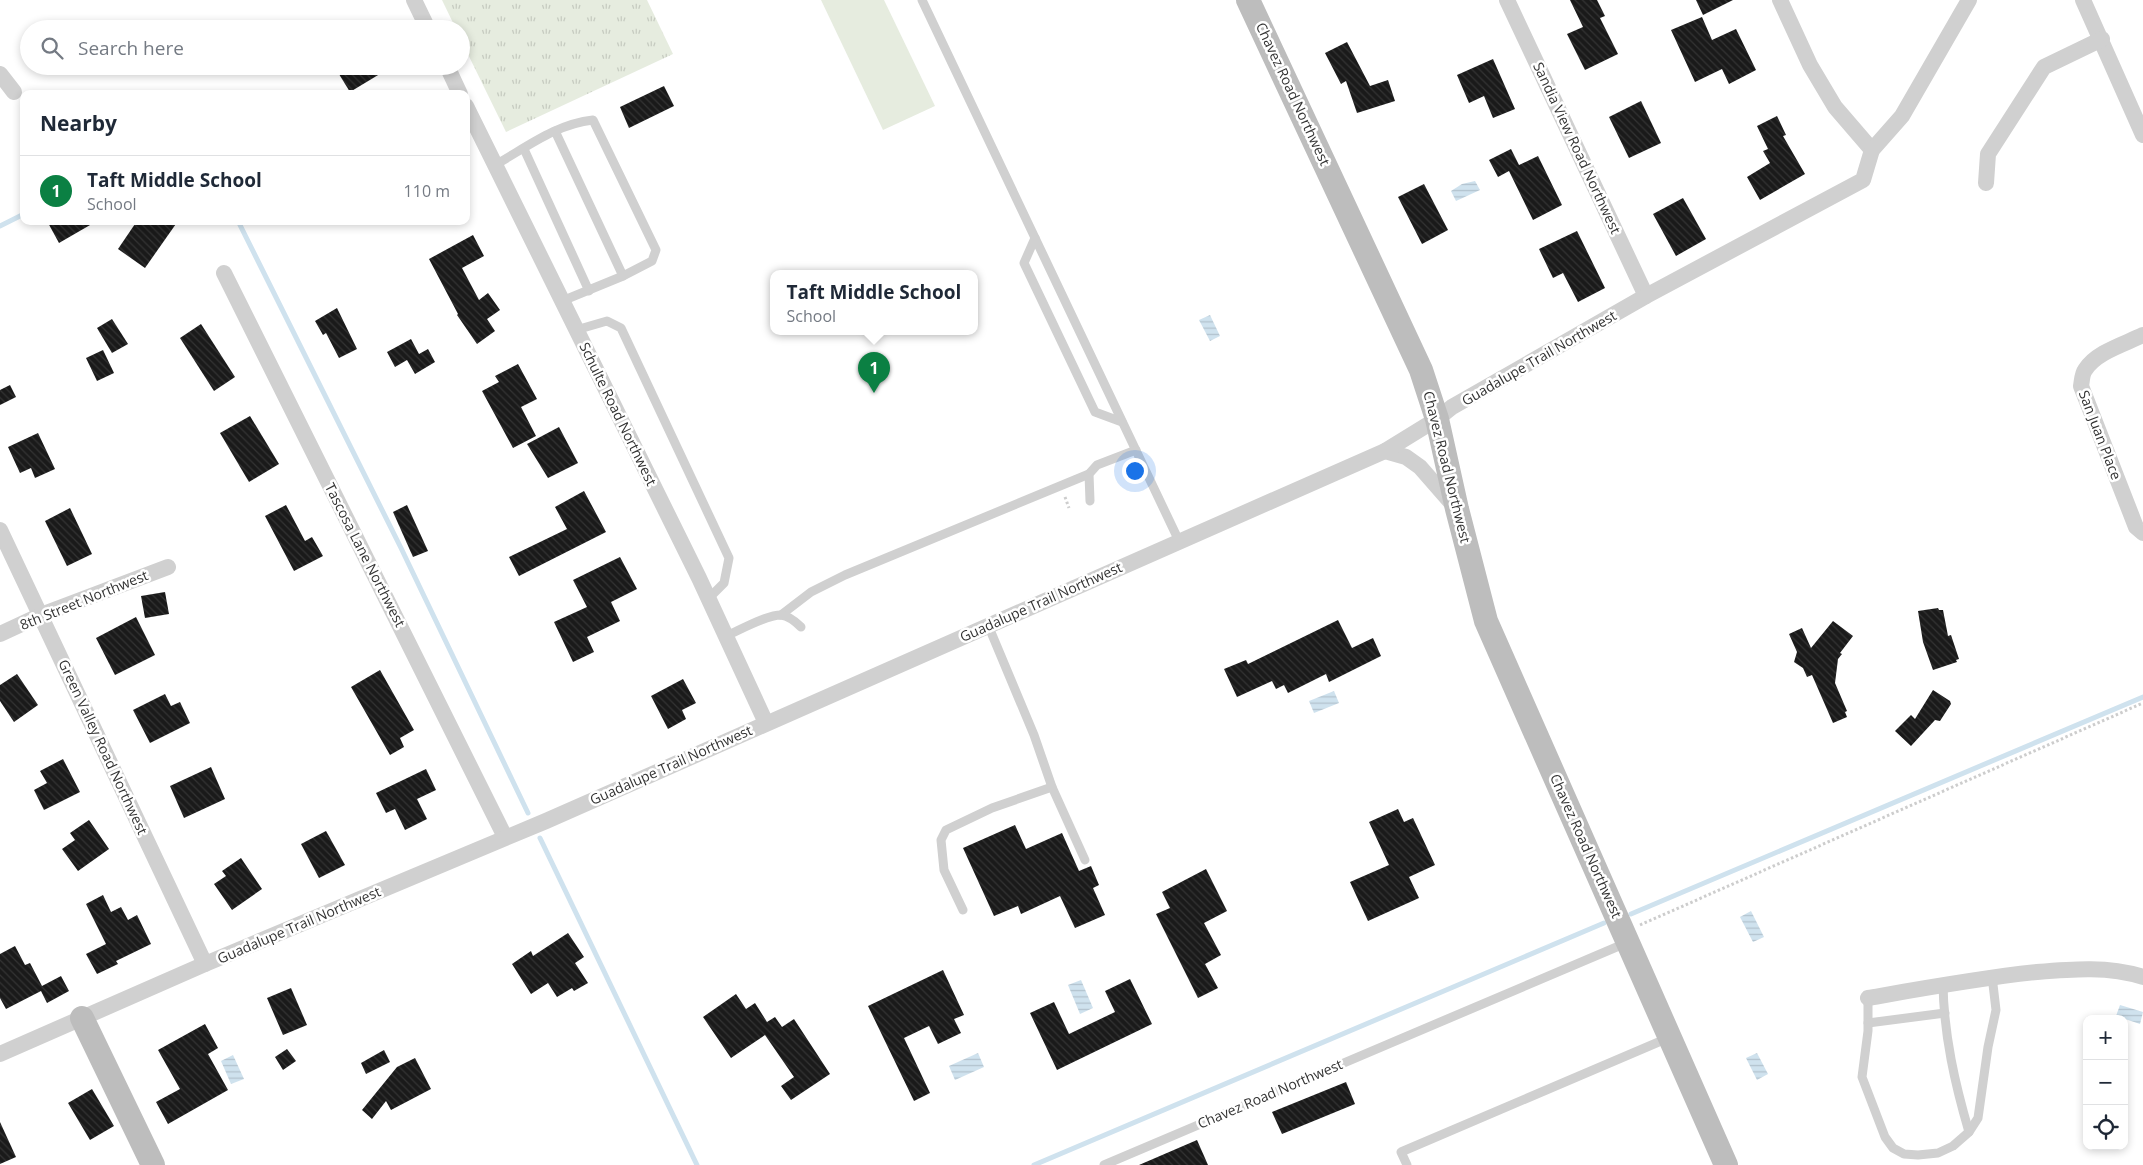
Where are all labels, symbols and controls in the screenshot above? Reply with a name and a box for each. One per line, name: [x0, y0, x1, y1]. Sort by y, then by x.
street label: Chavez Road Northwest: [1252, 19, 1335, 168]
search box: [20, 20, 470, 75]
icon: search: [38, 34, 66, 62]
text: Search here: [78, 35, 184, 61]
street label: Sandia View Road Northwest: [1529, 59, 1626, 237]
text: Nearby: [40, 109, 117, 137]
text: Taft Middle School: [87, 167, 262, 193]
text: 1: [51, 180, 61, 202]
text: 110 m: [404, 180, 450, 202]
text: School: [87, 193, 137, 215]
popup: [770, 270, 978, 335]
text: Taft Middle School: [787, 279, 961, 305]
text: School: [787, 305, 836, 327]
street label: Guadalupe Trail Northwest: [1458, 305, 1620, 410]
street label: Schulte Road Northwest: [575, 339, 661, 489]
pin: 1: [858, 352, 890, 393]
street label: San Juan Place: [2075, 387, 2126, 482]
street label: Chavez Road Northwest: [1419, 389, 1476, 545]
your location: [1122, 458, 1148, 484]
street label: Tascosa Lane Northwest: [321, 480, 410, 630]
street label: Guadalupe Trail Northwest: [957, 557, 1125, 646]
street label: 8th Street Northwest: [17, 565, 151, 634]
street label: Green Valley Road Northwest: [54, 656, 152, 837]
street label: Guadalupe Trail Northwest: [587, 720, 755, 809]
street label: Chavez Road Northwest: [1546, 771, 1627, 921]
street label: Guadalupe Trail Northwest: [214, 881, 383, 968]
map controls: [2083, 1015, 2128, 1150]
button: +: [2083, 1015, 2128, 1060]
street label: Chavez Road Northwest: [1194, 1054, 1345, 1133]
button: −: [2083, 1060, 2128, 1105]
button: locate: [2083, 1105, 2128, 1150]

